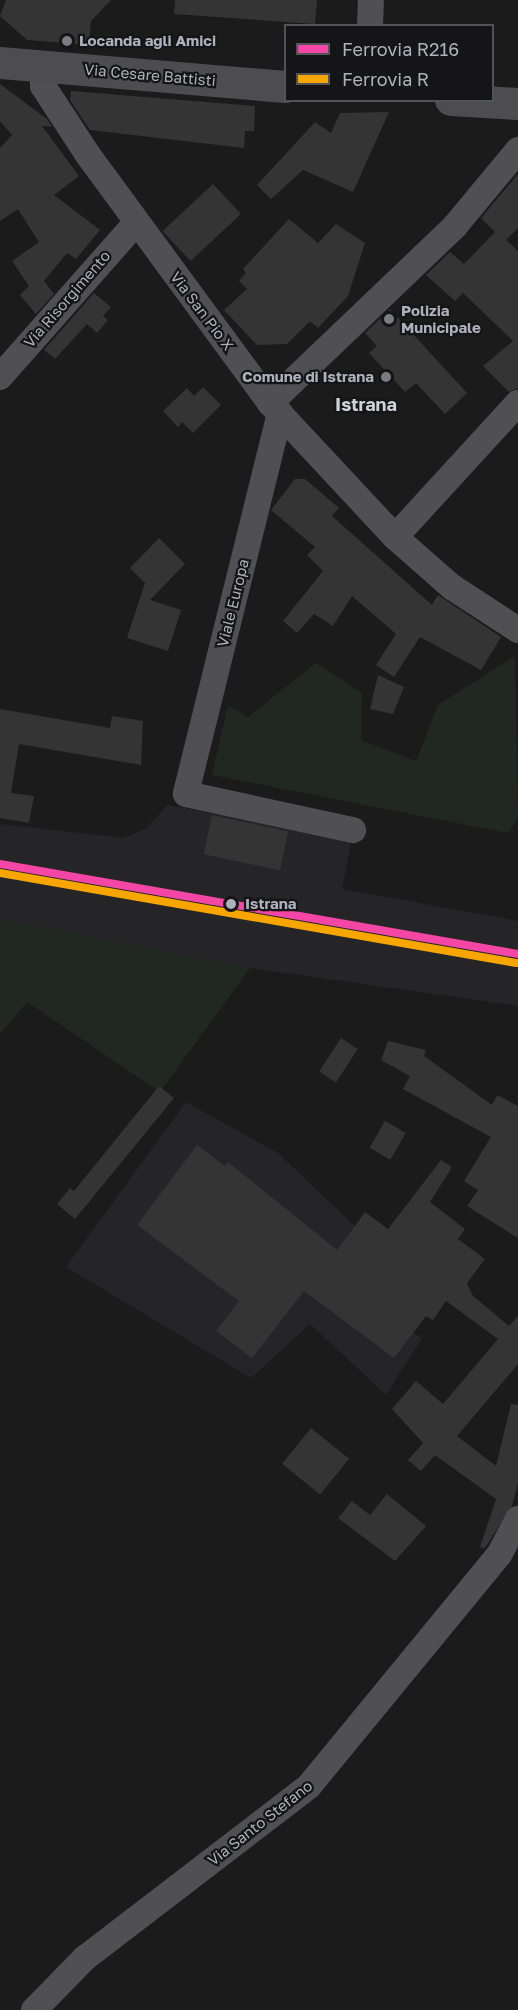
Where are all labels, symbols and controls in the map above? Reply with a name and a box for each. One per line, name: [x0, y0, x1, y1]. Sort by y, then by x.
legend: [284, 24, 494, 102]
place label: Locanda agli Amici: [79, 32, 216, 50]
marker: Locanda agli Amici: [60, 34, 74, 48]
text: Ferrovia R216: [342, 38, 459, 60]
street label: Via Cesare Battisti: [83, 60, 217, 90]
text: Ferrovia R: [342, 68, 429, 90]
street label: Via Risorgimento: [20, 247, 114, 351]
street label: Via San Pio X: [167, 268, 237, 354]
place label: Polizia Municipale: [401, 301, 481, 336]
marker: Polizia Municipale: [382, 312, 396, 326]
place label: Comune di Istrana: [242, 368, 374, 386]
marker: Comune di Istrana: [379, 370, 393, 384]
district label: Istrana: [335, 393, 397, 415]
street label: Viale Europa: [213, 557, 253, 649]
marker: Istrana: [222, 895, 240, 913]
place label: Istrana: [245, 895, 297, 913]
street label: Via Santo Stefano: [204, 1777, 316, 1869]

